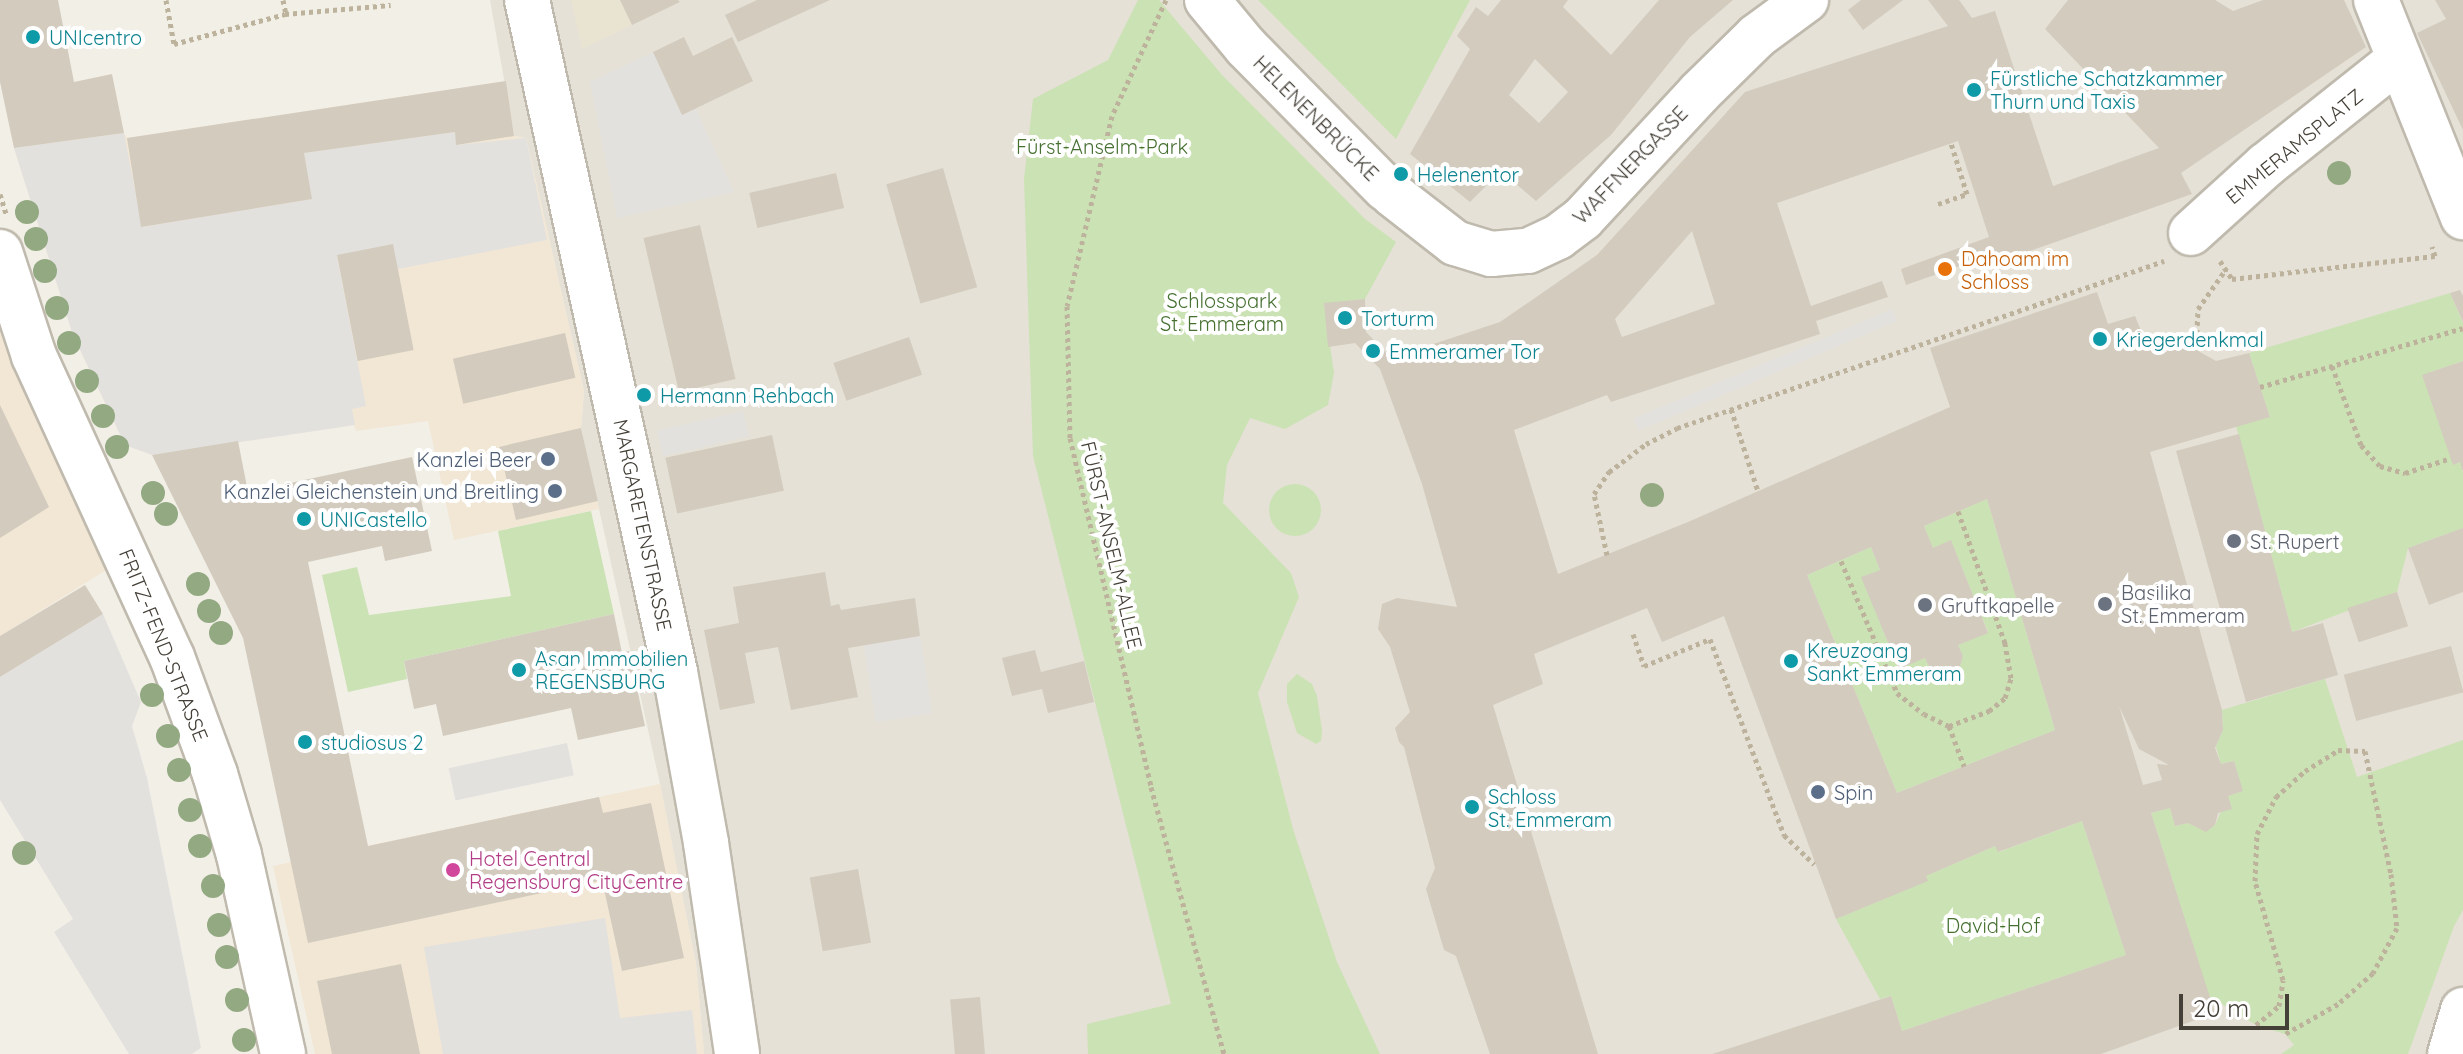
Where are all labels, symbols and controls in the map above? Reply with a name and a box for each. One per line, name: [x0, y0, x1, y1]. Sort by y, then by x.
place label: UNIcentro: [49, 25, 142, 49]
marker: UNIcentro: [24, 28, 42, 46]
street label: HELENENBRÜCKE: [1249, 51, 1383, 185]
place label: Fürstliche Schatzkammer Thurn und Taxis: [1990, 66, 2223, 113]
marker: Fürstliche Schatzkammer Thurn und Taxis: [1965, 81, 1983, 99]
street label: EMMERAMSPLATZ: [2221, 83, 2367, 209]
street label: WAFFNERGASSE: [1568, 101, 1692, 229]
park label: Fürst-Anselm-Park: [1016, 134, 1188, 158]
place label: Helenentor: [1417, 162, 1519, 186]
marker: Helenentor: [1392, 165, 1410, 183]
place label: Dahoam im Schloss: [1961, 246, 2069, 293]
marker: Dahoam im Schloss: [1936, 260, 1954, 278]
park label: Schlosspark St. Emmeram: [1160, 288, 1284, 335]
place label: Torturm: [1361, 306, 1435, 330]
marker: Torturm: [1336, 309, 1354, 327]
place label: Kriegerdenkmal: [2116, 327, 2264, 351]
marker: Kriegerdenkmal: [2091, 330, 2109, 348]
place label: Emmeramer Tor: [1389, 339, 1540, 363]
marker: Emmeramer Tor: [1364, 342, 1382, 360]
place label: Hermann Rehbach: [660, 383, 834, 407]
marker: Hermann Rehbach: [635, 386, 653, 404]
street label: MARGARETENSTRASSE: [609, 417, 677, 633]
street label: FÜRST-ANSELM-ALLEE: [1076, 439, 1148, 651]
place label: Kanzlei Beer: [417, 447, 532, 471]
marker: Kanzlei Beer: [539, 450, 557, 468]
place label: Kanzlei Gleichenstein und Breitling: [224, 479, 539, 503]
marker: Kanzlei Gleichenstein und Breitling: [546, 482, 564, 500]
place label: UNICastello: [320, 507, 427, 531]
marker: UNICastello: [295, 510, 313, 528]
place label: St. Rupert: [2250, 529, 2340, 553]
marker: St. Rupert: [2225, 532, 2243, 550]
street label: FRITZ-FEND-STRASSE: [114, 545, 214, 745]
place label: Basilika St. Emmeram: [2121, 580, 2245, 627]
place label: Gruftkapelle: [1941, 593, 2054, 617]
marker: Basilika St. Emmeram: [2096, 595, 2114, 613]
marker: Gruftkapelle: [1916, 596, 1934, 614]
place label: Kreuzgang Sankt Emmeram: [1807, 638, 1962, 685]
place label: Asan Immobilien REGENSBURG: [535, 646, 688, 693]
marker: Kreuzgang Sankt Emmeram: [1782, 652, 1800, 670]
marker: Asan Immobilien REGENSBURG: [510, 661, 528, 679]
place label: studiosus 2: [321, 730, 424, 754]
marker: studiosus 2: [296, 733, 314, 751]
place label: Spin: [1834, 780, 1873, 804]
marker: Spin: [1809, 783, 1827, 801]
place label: Schloss St. Emmeram: [1488, 784, 1612, 831]
marker: Schloss St. Emmeram: [1463, 798, 1481, 816]
place label: Hotel Central Regensburg CityCentre: [469, 846, 683, 893]
marker: Hotel Central Regensburg CityCentre: [444, 861, 462, 879]
park label: David-Hof: [1946, 913, 2040, 937]
scale bar: [2183, 978, 2293, 1028]
text: 20 m: [2193, 993, 2249, 1023]

